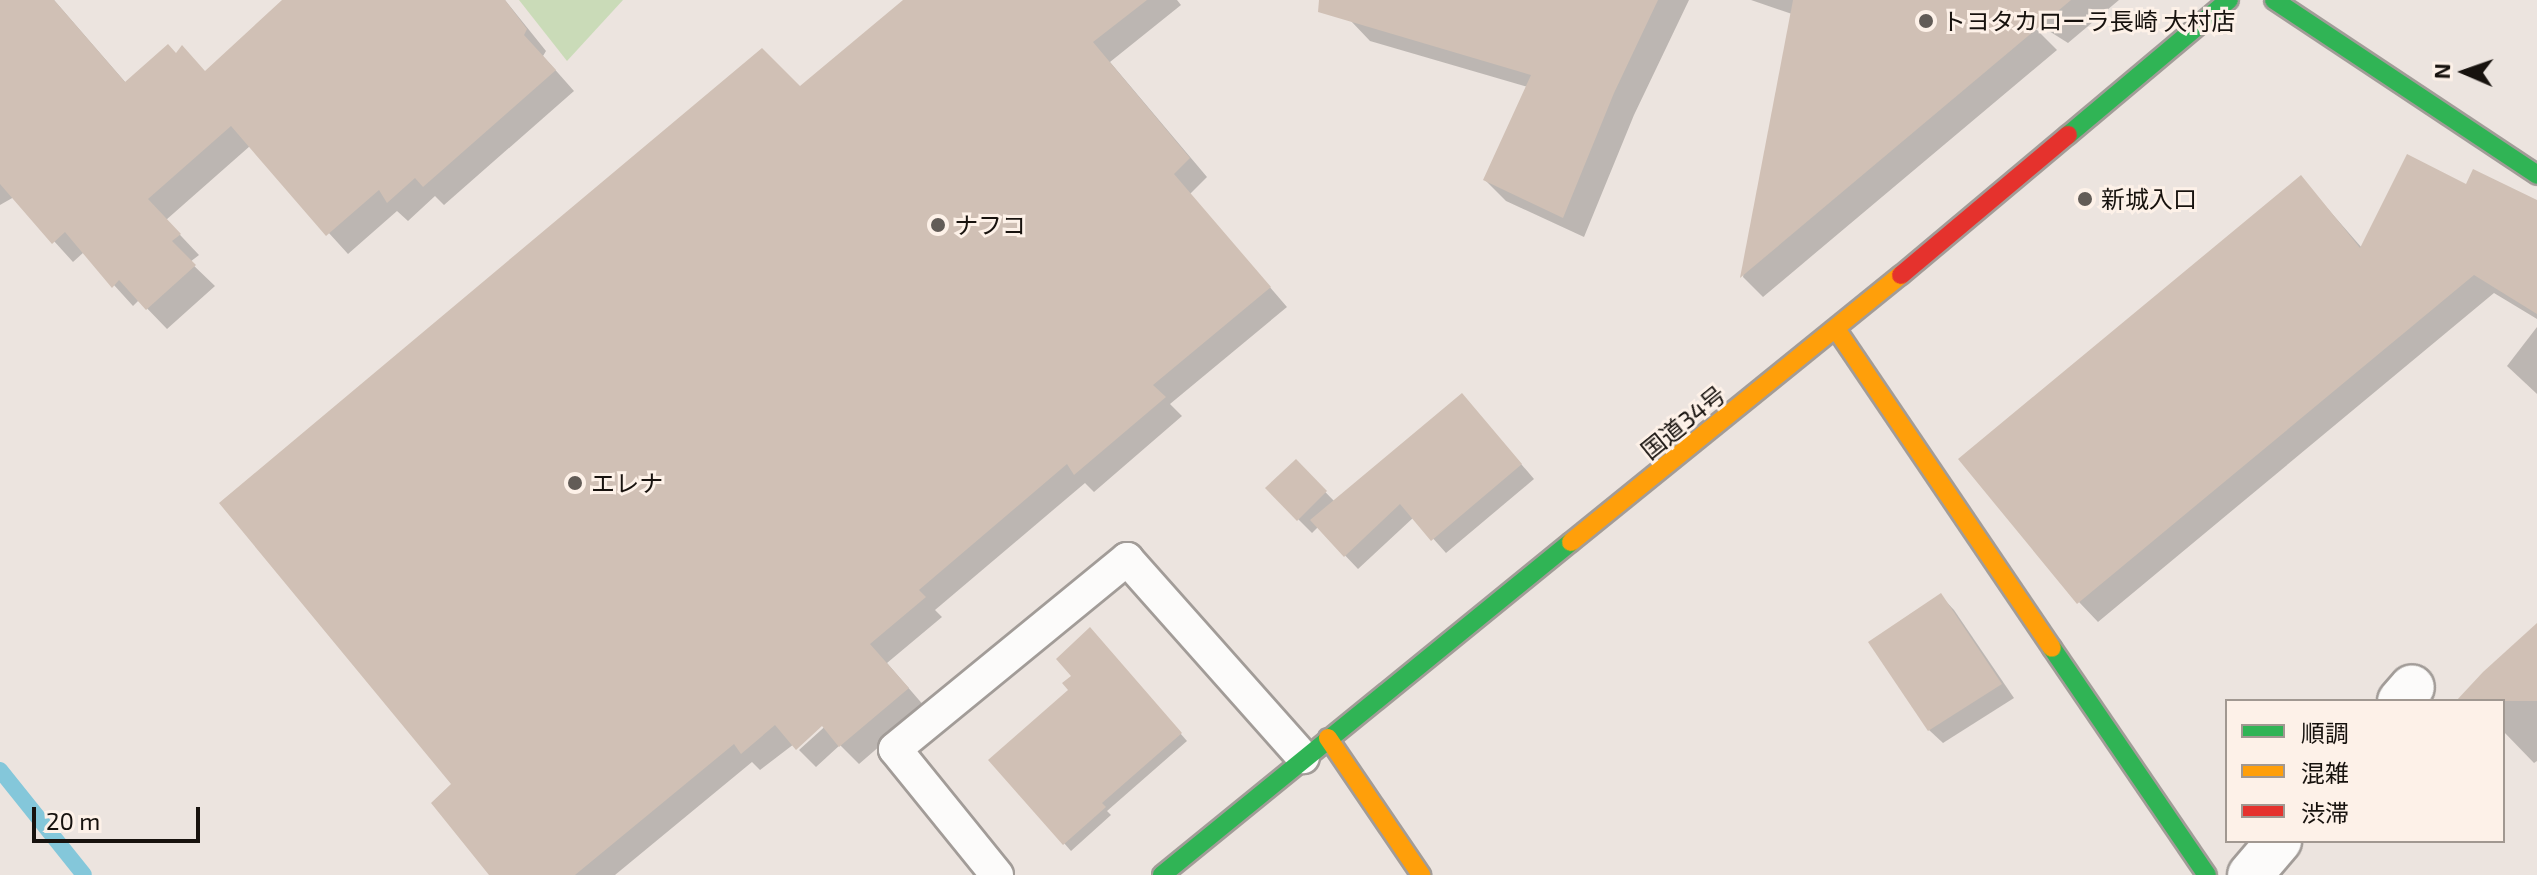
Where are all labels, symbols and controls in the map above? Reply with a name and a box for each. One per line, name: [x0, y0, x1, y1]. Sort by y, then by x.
place label: トヨタカローラ長崎 大村店: [1942, 7, 2235, 35]
marker: トヨタカローラ長崎 大村店: [1917, 12, 1935, 30]
north arrow: [2425, 32, 2505, 112]
text: N: [2428, 63, 2454, 80]
place label: 新城入口: [2101, 185, 2197, 213]
marker: 新城入口: [2076, 190, 2094, 208]
place label: ナフコ: [954, 211, 1026, 239]
marker: ナフコ: [929, 216, 947, 234]
street label: 国道34号: [1635, 379, 1731, 465]
place label: エレナ: [591, 469, 663, 497]
marker: エレナ: [566, 474, 584, 492]
legend: [2225, 699, 2505, 843]
text: 順調: [2301, 718, 2349, 747]
text: 混雑: [2301, 758, 2349, 787]
scale bar: [36, 791, 204, 841]
text: 渋滞: [2301, 798, 2349, 827]
text: 20 m: [46, 806, 100, 835]

